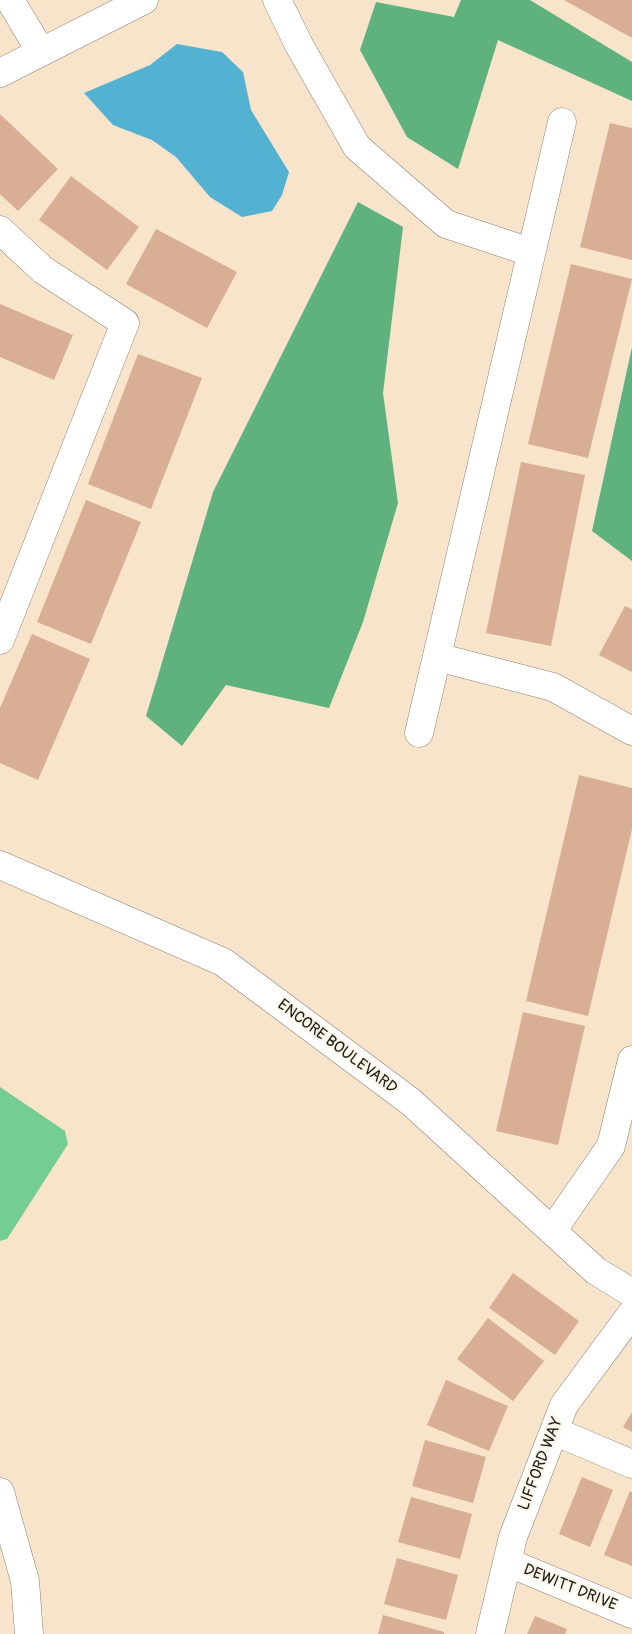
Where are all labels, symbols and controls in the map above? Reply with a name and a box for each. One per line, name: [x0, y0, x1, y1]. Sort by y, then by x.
street label: ENCORE BOULEVARD: [273, 996, 401, 1098]
street label: LIFFORD WAY: [514, 1415, 568, 1513]
street label: DEWITT DRIVE: [520, 1560, 620, 1616]

